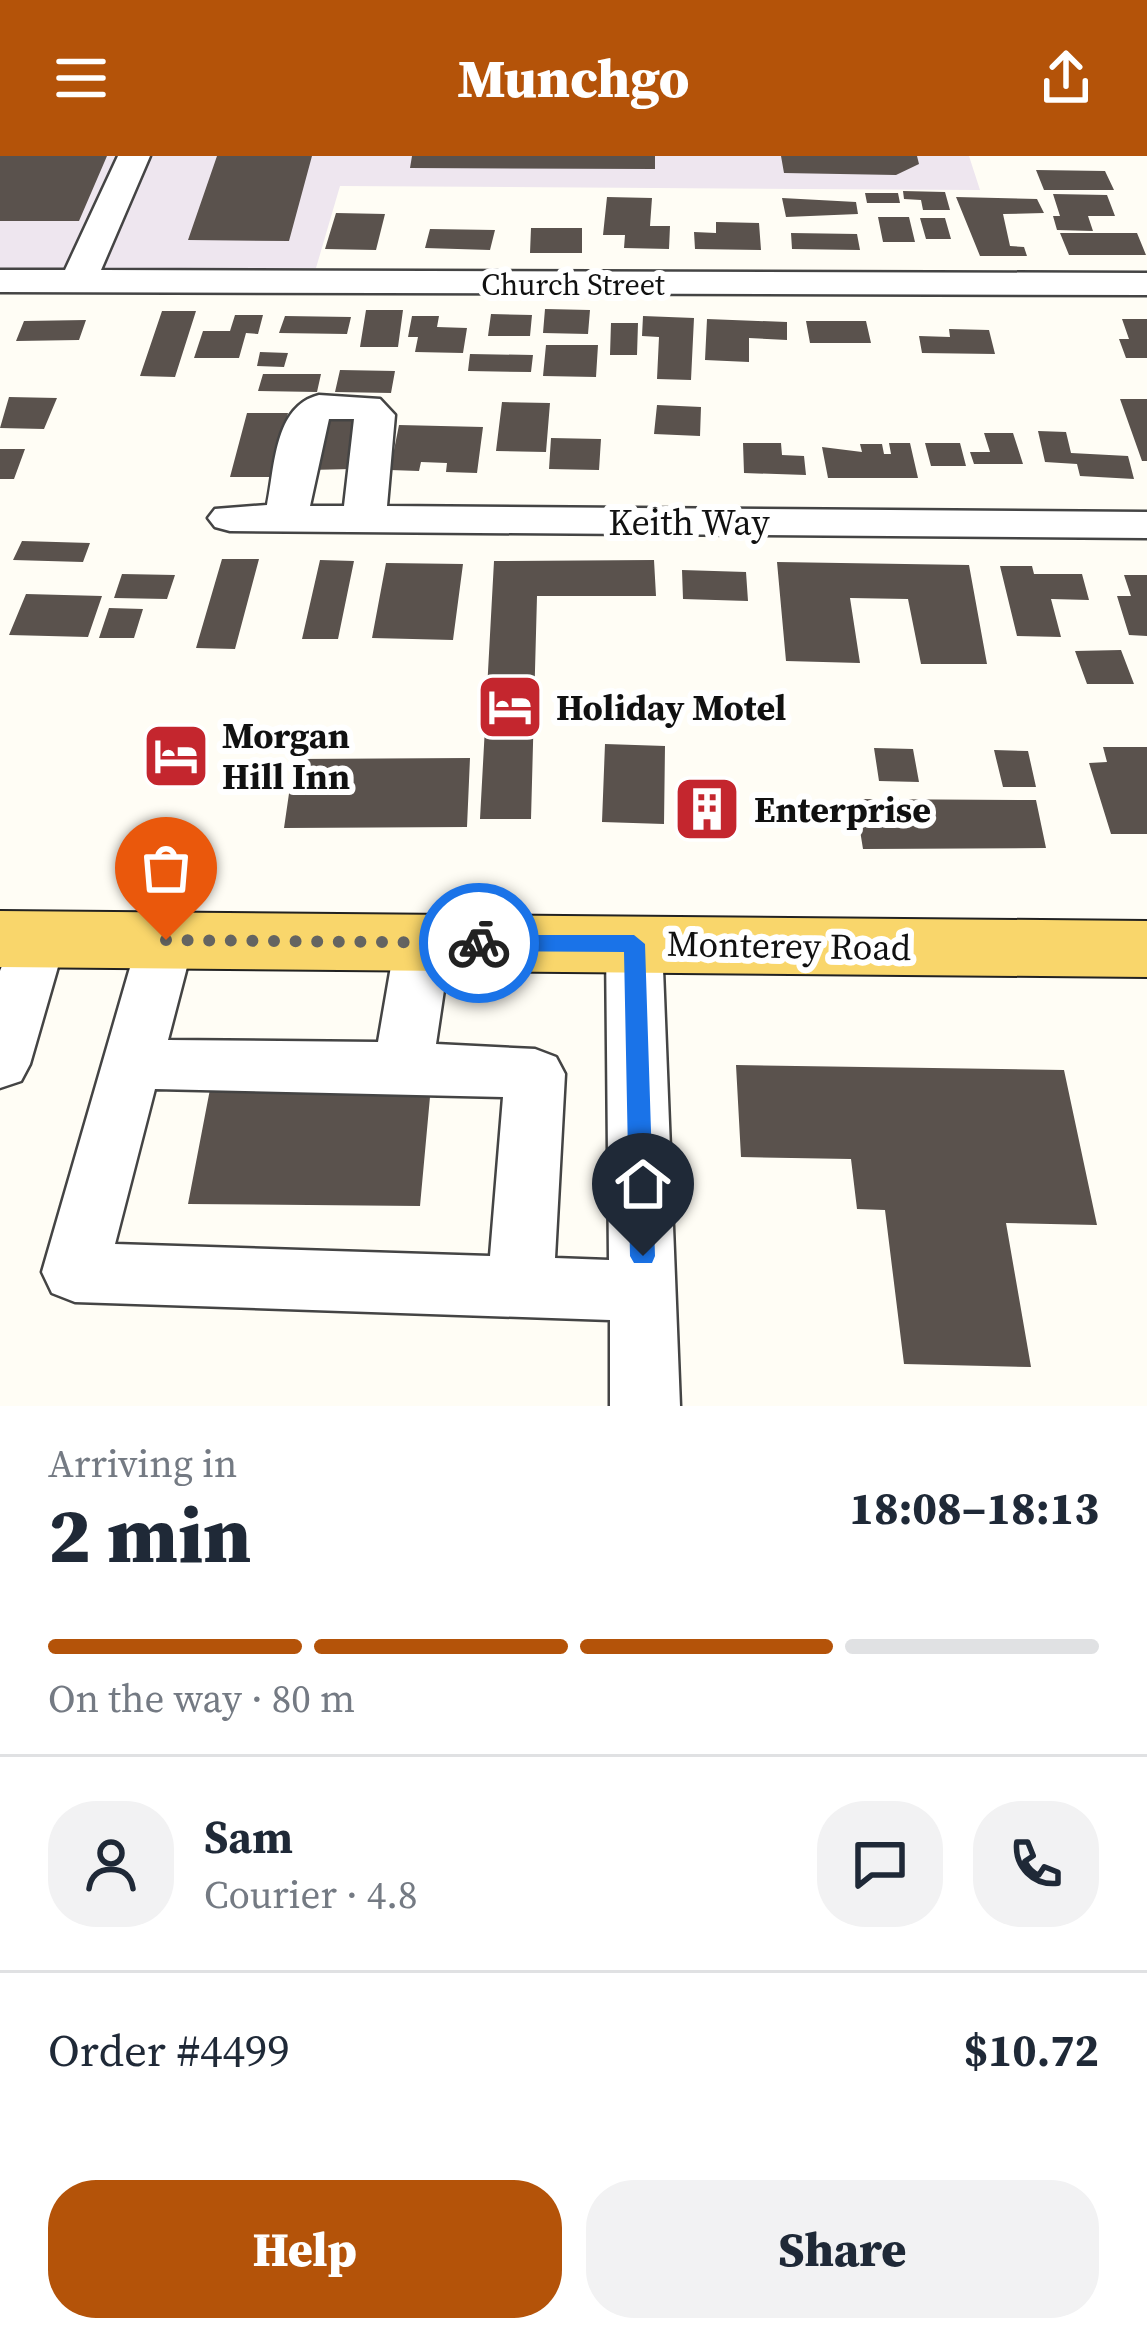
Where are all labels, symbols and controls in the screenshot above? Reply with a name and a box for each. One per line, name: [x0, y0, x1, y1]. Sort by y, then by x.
text: Munchgo: [457, 41, 690, 115]
icon: menu: [48, 45, 114, 111]
icon: share: [1033, 45, 1099, 111]
street label: Church Street: [481, 264, 665, 305]
street label: Keith Way: [608, 498, 770, 547]
hotel icon: Holiday Motel: [475, 672, 545, 742]
place label: Holiday Motel: [556, 683, 786, 732]
place label: Morgan Hill Inn: [222, 711, 350, 801]
hotel icon: Morgan Hill Inn: [141, 721, 211, 791]
building icon: Enterprise: [672, 774, 742, 844]
place label: Enterprise: [754, 785, 931, 834]
pin: [115, 817, 217, 940]
icon: bag: [133, 835, 199, 901]
courier: [419, 883, 539, 1003]
icon: bike: [446, 910, 512, 976]
street label: Monterey Road: [666, 919, 912, 972]
pin: [592, 1133, 694, 1256]
icon: home: [610, 1151, 676, 1217]
text: Arriving in: [48, 1437, 237, 1490]
text: 18:08–18:13: [849, 1477, 1099, 1539]
text: 2 min: [48, 1481, 251, 1588]
text: On the way · 80 m: [48, 1672, 355, 1725]
button: person: [48, 1801, 174, 1927]
button: chat: [817, 1801, 943, 1927]
button: phone: [973, 1801, 1099, 1927]
text: Sam: [204, 1806, 293, 1868]
text: Courier · 4.8: [204, 1868, 417, 1921]
text: Order #4499: [48, 2019, 290, 2081]
text: $10.72: [964, 2019, 1099, 2081]
button: Help: [48, 2180, 562, 2318]
button: Share: [586, 2180, 1099, 2318]

